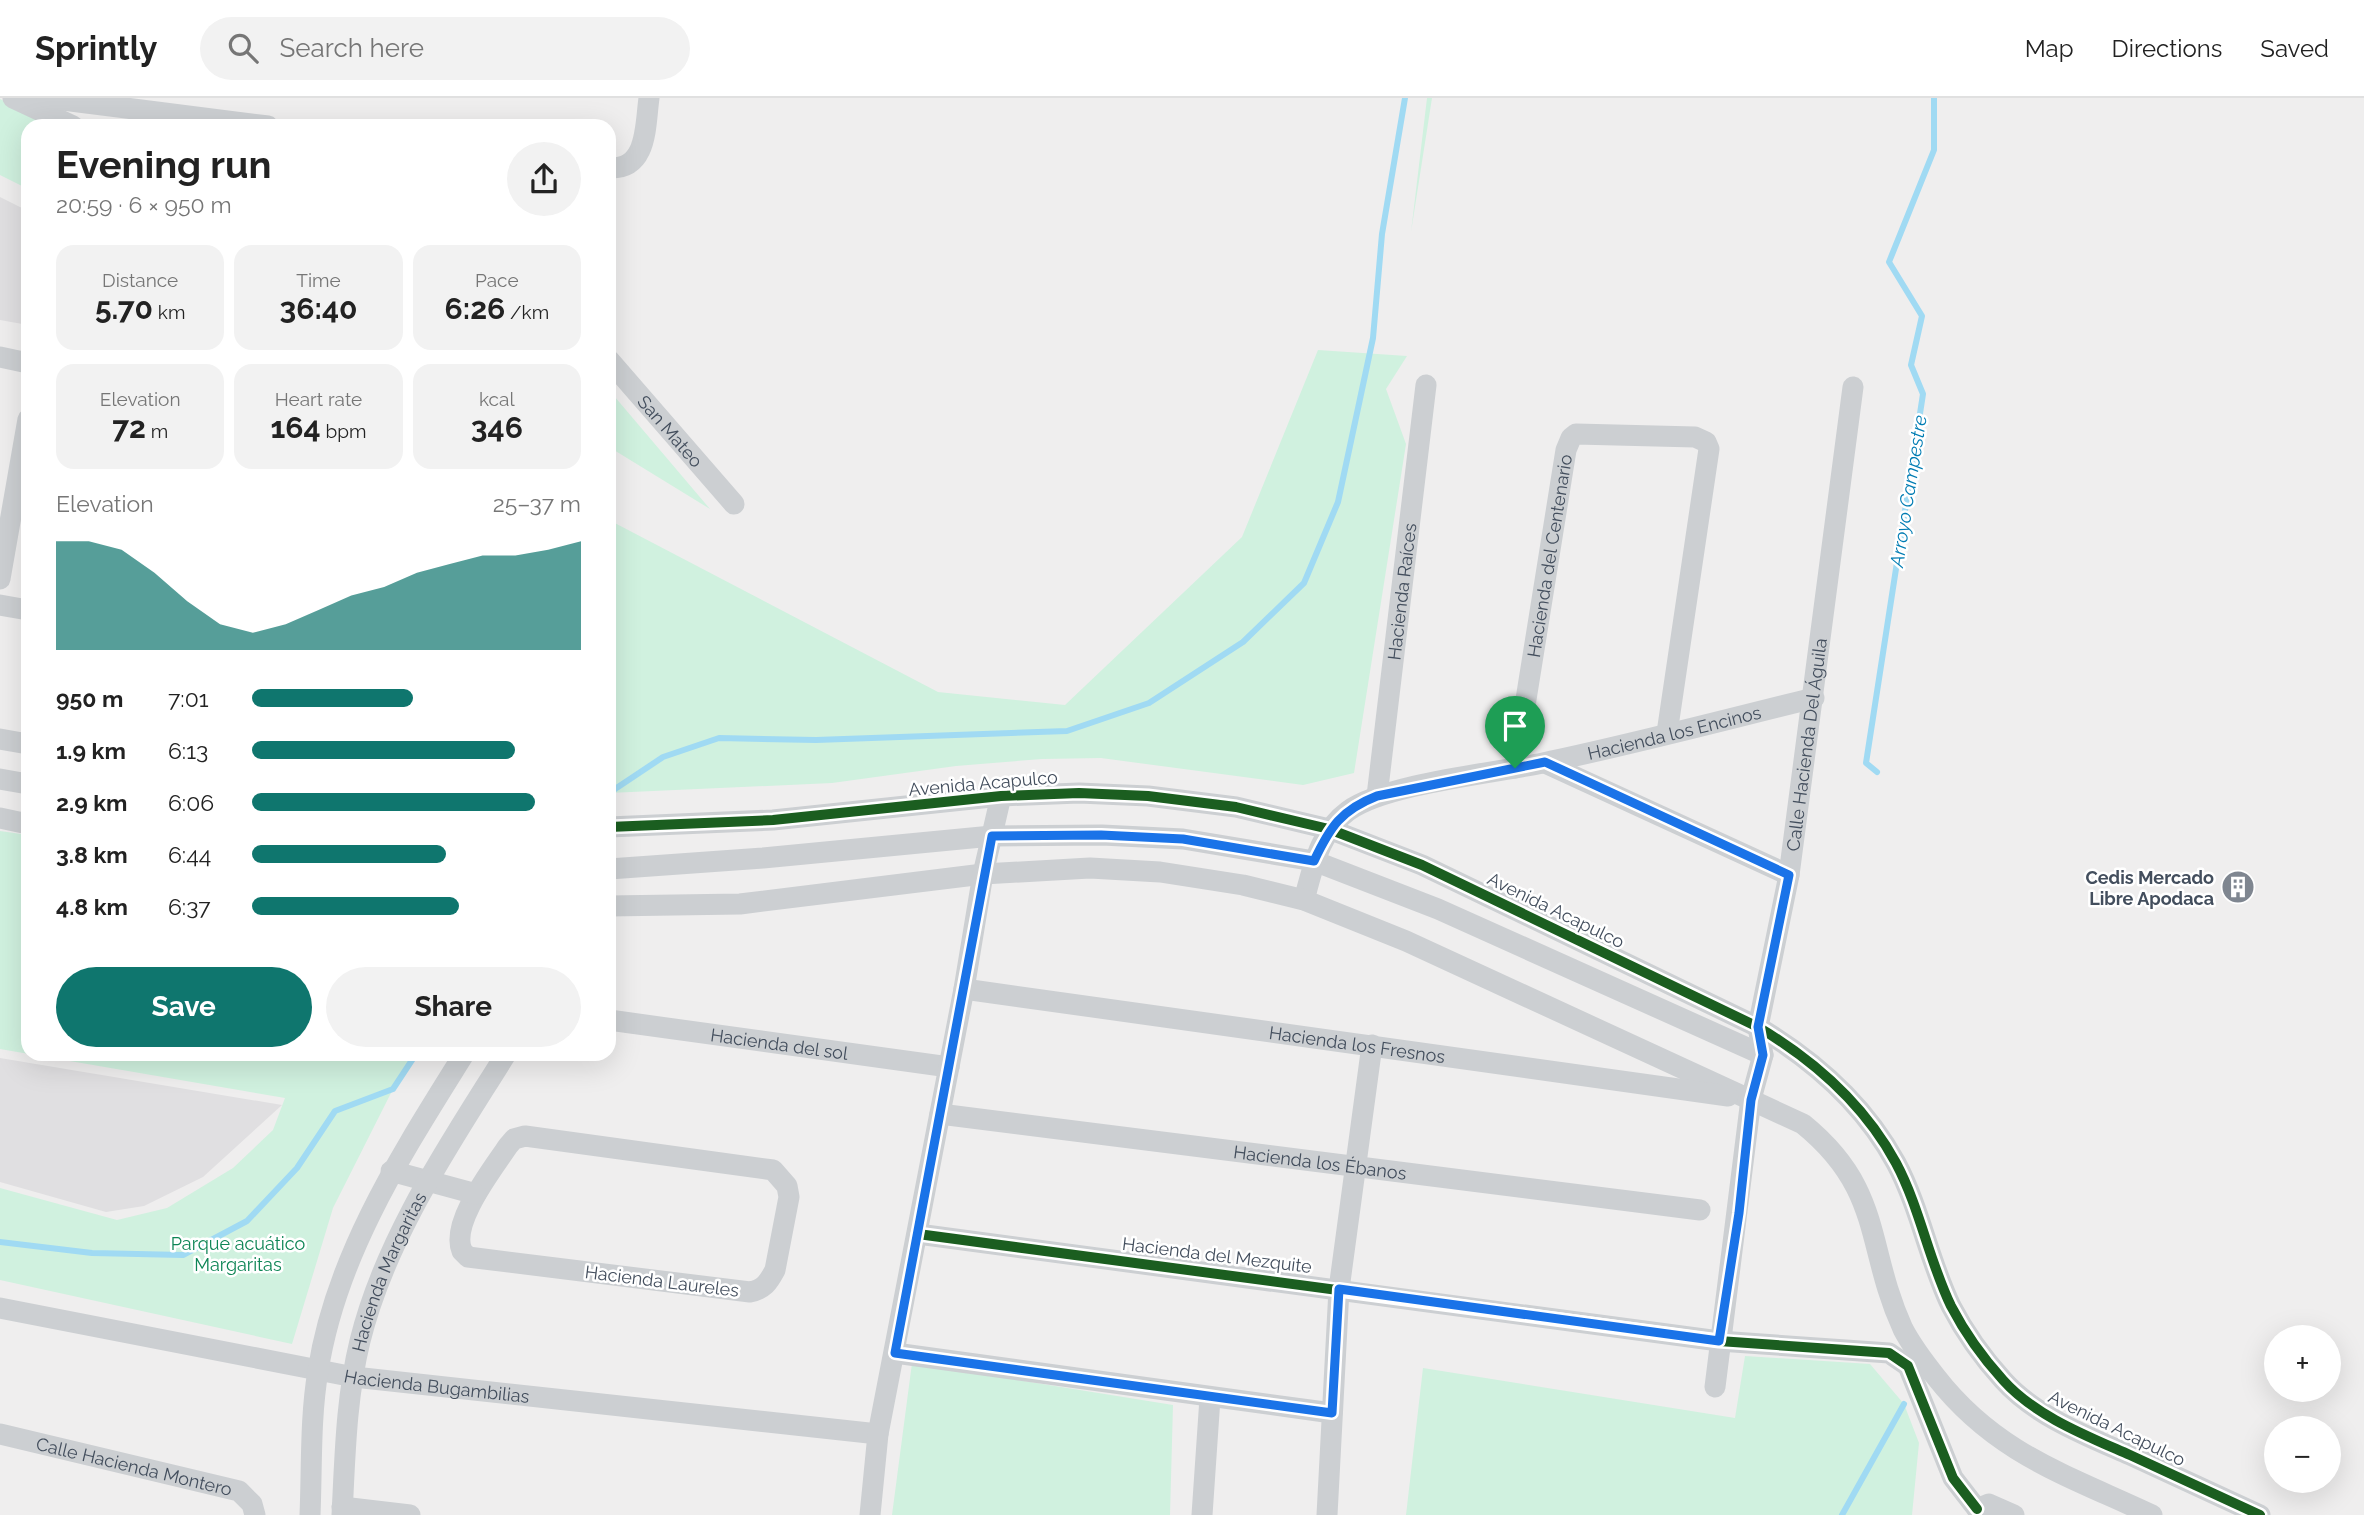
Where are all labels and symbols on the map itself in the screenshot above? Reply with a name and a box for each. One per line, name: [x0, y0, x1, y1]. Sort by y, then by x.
street label: San Mateo: [634, 391, 708, 471]
water label: Arroyo Campestre: [1885, 413, 1931, 570]
street label: Hacienda del Centenario: [1522, 452, 1576, 659]
street label: Hacienda Raíces: [1383, 521, 1420, 661]
street label: Calle Hacienda Del Águila: [1782, 637, 1830, 852]
pin: [1485, 696, 1545, 768]
street label: Hacienda los Encinos: [1585, 701, 1763, 764]
street label: Avenida Acapulco: [908, 766, 1059, 800]
place label: Cedis Mercado Libre Apodaca: [2085, 867, 2214, 909]
street label: Avenida Acapulco: [1484, 868, 1628, 952]
building icon: Cedis Mercado Libre Apodaca: [2219, 868, 2257, 906]
street label: Hacienda los Fresnos: [1268, 1021, 1447, 1067]
street label: Hacienda del sol: [709, 1024, 850, 1063]
street label: Hacienda los Ébanos: [1232, 1141, 1408, 1183]
street label: Hacienda Margaritas: [347, 1188, 430, 1354]
park label: Parque acuático Margaritas: [171, 1233, 306, 1275]
street label: Hacienda del Mezquite: [1121, 1233, 1314, 1277]
street label: Hacienda Laureles: [584, 1261, 741, 1301]
street label: Hacienda Bugambilias: [342, 1365, 531, 1407]
street label: Avenida Acapulco: [2045, 1386, 2189, 1470]
street label: Calle Hacienda Montero: [34, 1433, 235, 1500]

